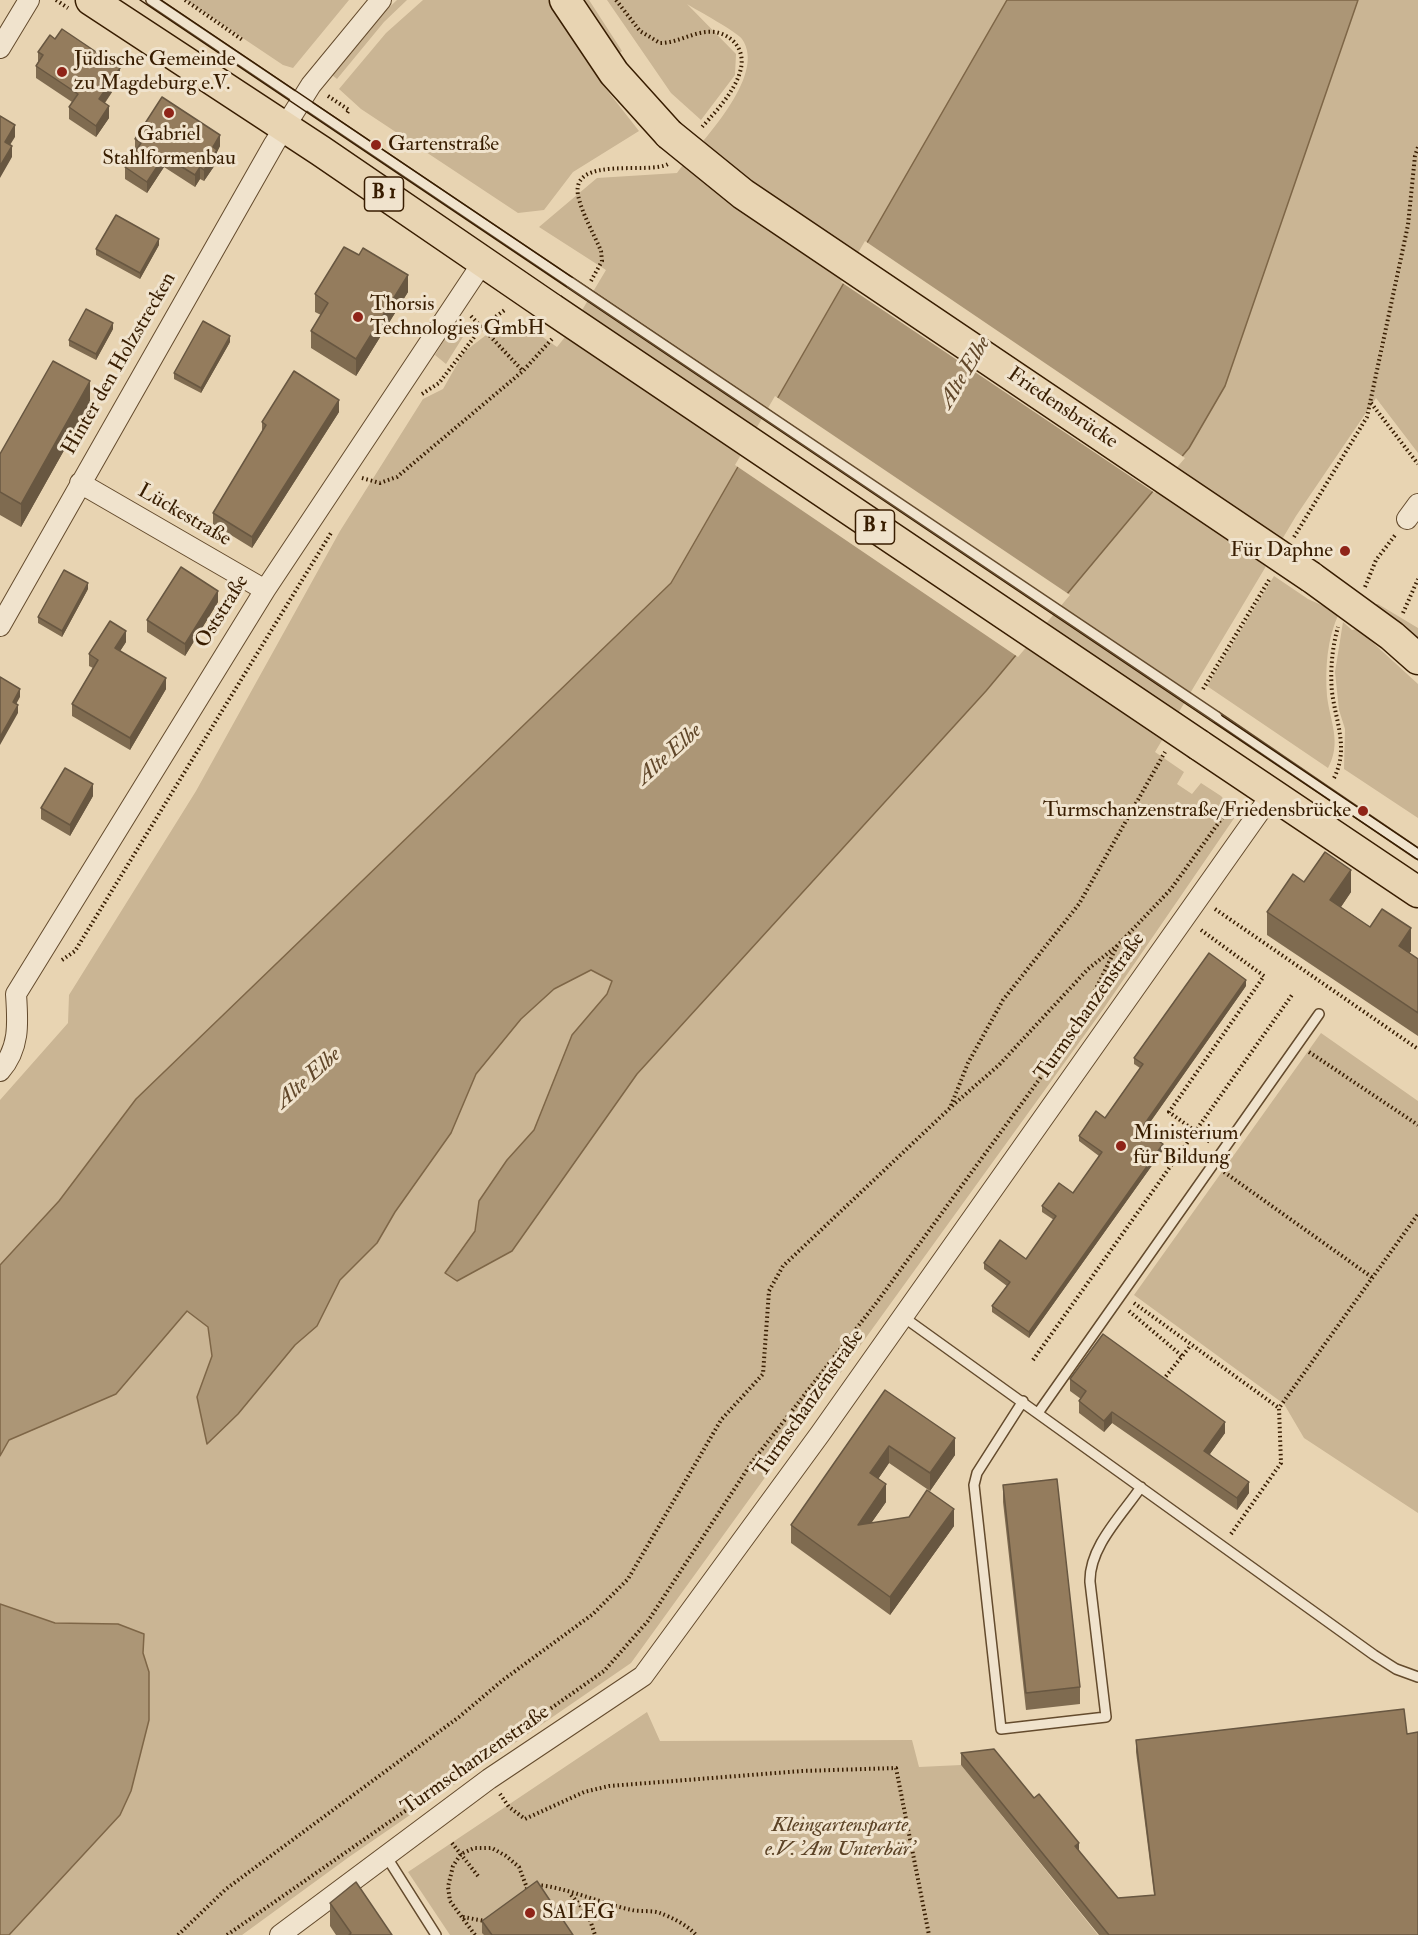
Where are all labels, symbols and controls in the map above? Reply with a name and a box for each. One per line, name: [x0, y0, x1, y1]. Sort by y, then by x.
place label: Jüdische Gemeinde zu Magdeburg e.V.: [74, 47, 236, 97]
marker: Jüdische Gemeinde zu Magdeburg e.V.: [55, 65, 69, 79]
marker: Gabriel Stahlformenbau: [162, 106, 176, 120]
place label: Gabriel Stahlformenbau: [102, 122, 236, 172]
place label: Gartenstraße: [388, 132, 499, 158]
marker: Gartenstraße: [369, 138, 383, 152]
road number: B 1: [364, 177, 404, 211]
street label: Hinter den Holzstrecken: [57, 268, 183, 460]
place label: Thorsis Technologies GmbH: [370, 292, 545, 342]
marker: Thorsis Technologies GmbH: [351, 310, 365, 324]
water label: Alte Elbe: [934, 332, 998, 414]
street label: Friedensbrücke: [1002, 363, 1122, 455]
street label: Lückestraße: [133, 479, 235, 553]
road number: B 1: [856, 510, 894, 544]
place label: Für Daphne: [1230, 538, 1333, 564]
marker: Für Daphne: [1338, 544, 1352, 558]
street label: Oststraße: [191, 571, 255, 653]
water label: Alte Elbe: [632, 719, 708, 791]
place label: Turmschanzenstraße/Friedensbrücke: [1043, 798, 1351, 824]
marker: Turmschanzenstraße/Friedensbrücke: [1356, 804, 1370, 818]
street label: Turmschanzenstraße: [1031, 928, 1151, 1086]
water label: Alte Elbe: [271, 1043, 347, 1115]
place label: Ministerium für Bildung: [1133, 1121, 1239, 1171]
marker: Ministerium für Bildung: [1114, 1139, 1128, 1153]
street label: Turmschanzenstraße: [750, 1325, 870, 1483]
street label: Turmschanzenstraße: [397, 1701, 555, 1821]
park label: Kleingartensparte e.V. 'Am Unterbär': [765, 1813, 915, 1863]
place label: SALEG: [542, 1900, 615, 1926]
marker: SALEG: [523, 1906, 537, 1920]

